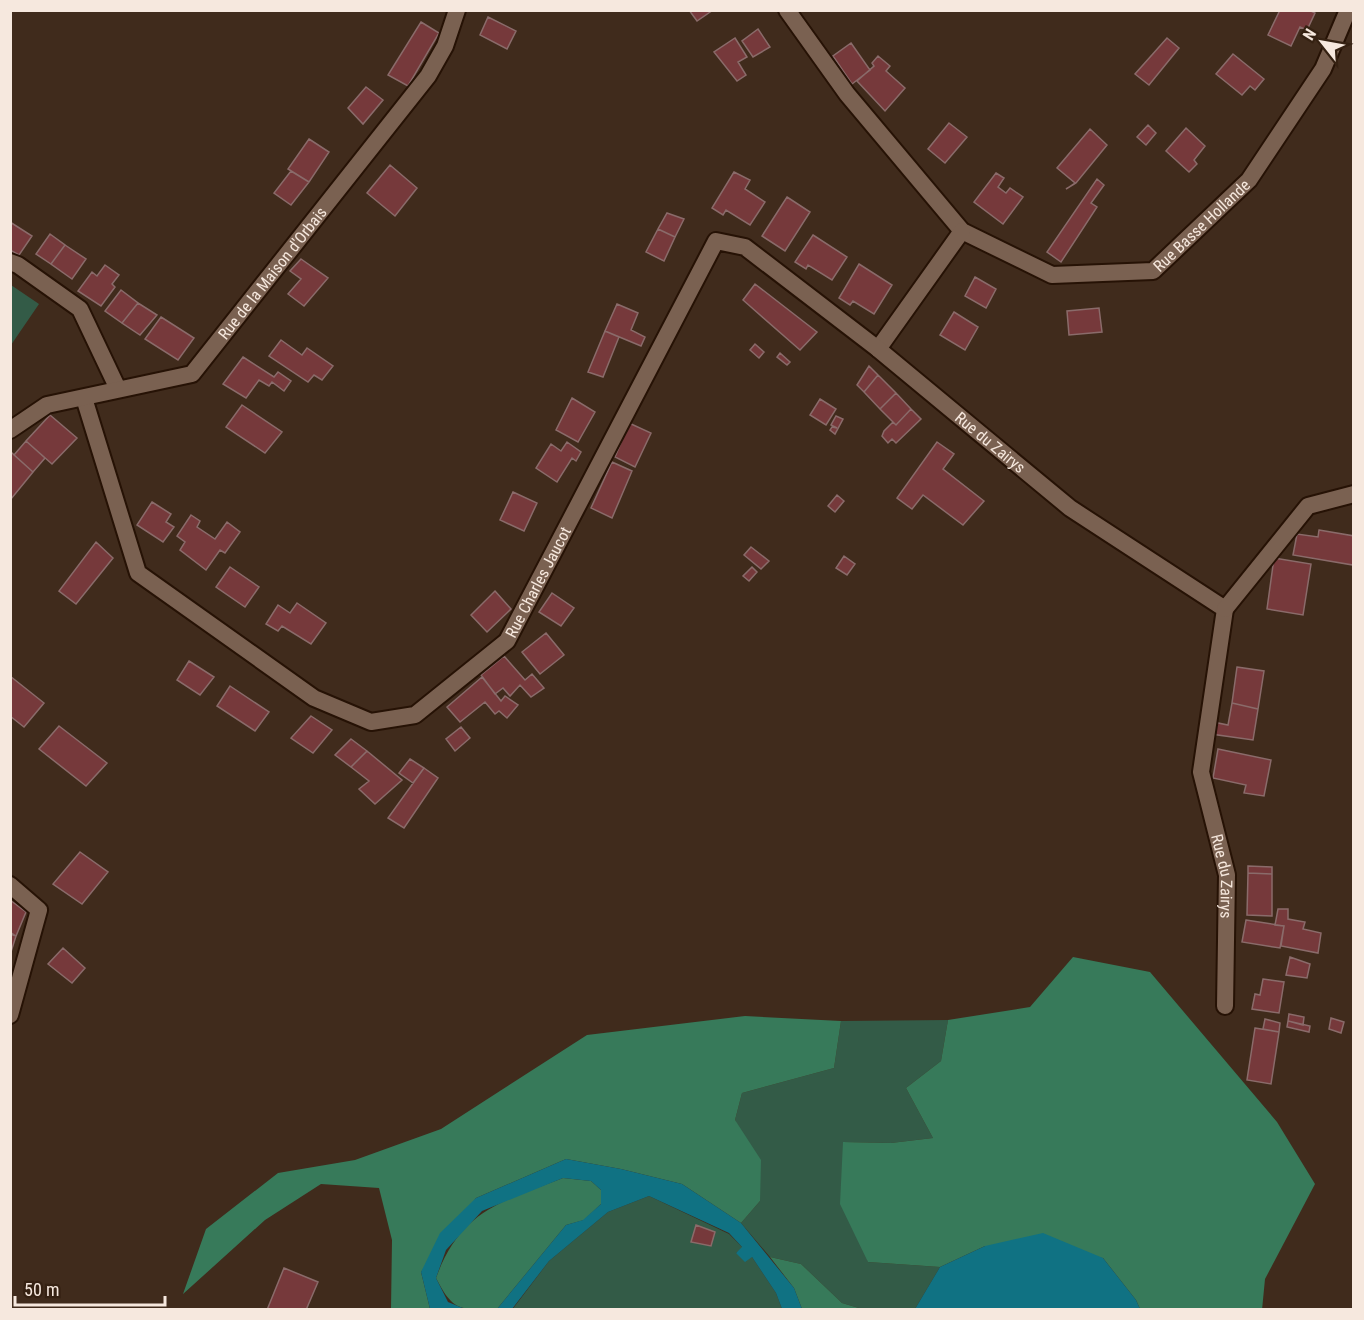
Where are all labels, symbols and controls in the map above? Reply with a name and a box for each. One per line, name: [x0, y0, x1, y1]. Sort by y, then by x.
north arrow: [1292, 12, 1352, 72]
text: N: [1299, 25, 1320, 44]
street label: Rue Basse Hollande: [1150, 175, 1254, 276]
street label: Rue de la Maison d'Orbais: [214, 203, 331, 343]
street label: Rue du Zairys: [951, 408, 1029, 477]
street label: Rue Charles Jaucot: [502, 523, 575, 641]
street label: Rue du Zairys: [1207, 832, 1236, 919]
scale bar: [15, 1269, 165, 1307]
text: 50 m: [24, 1279, 59, 1300]

